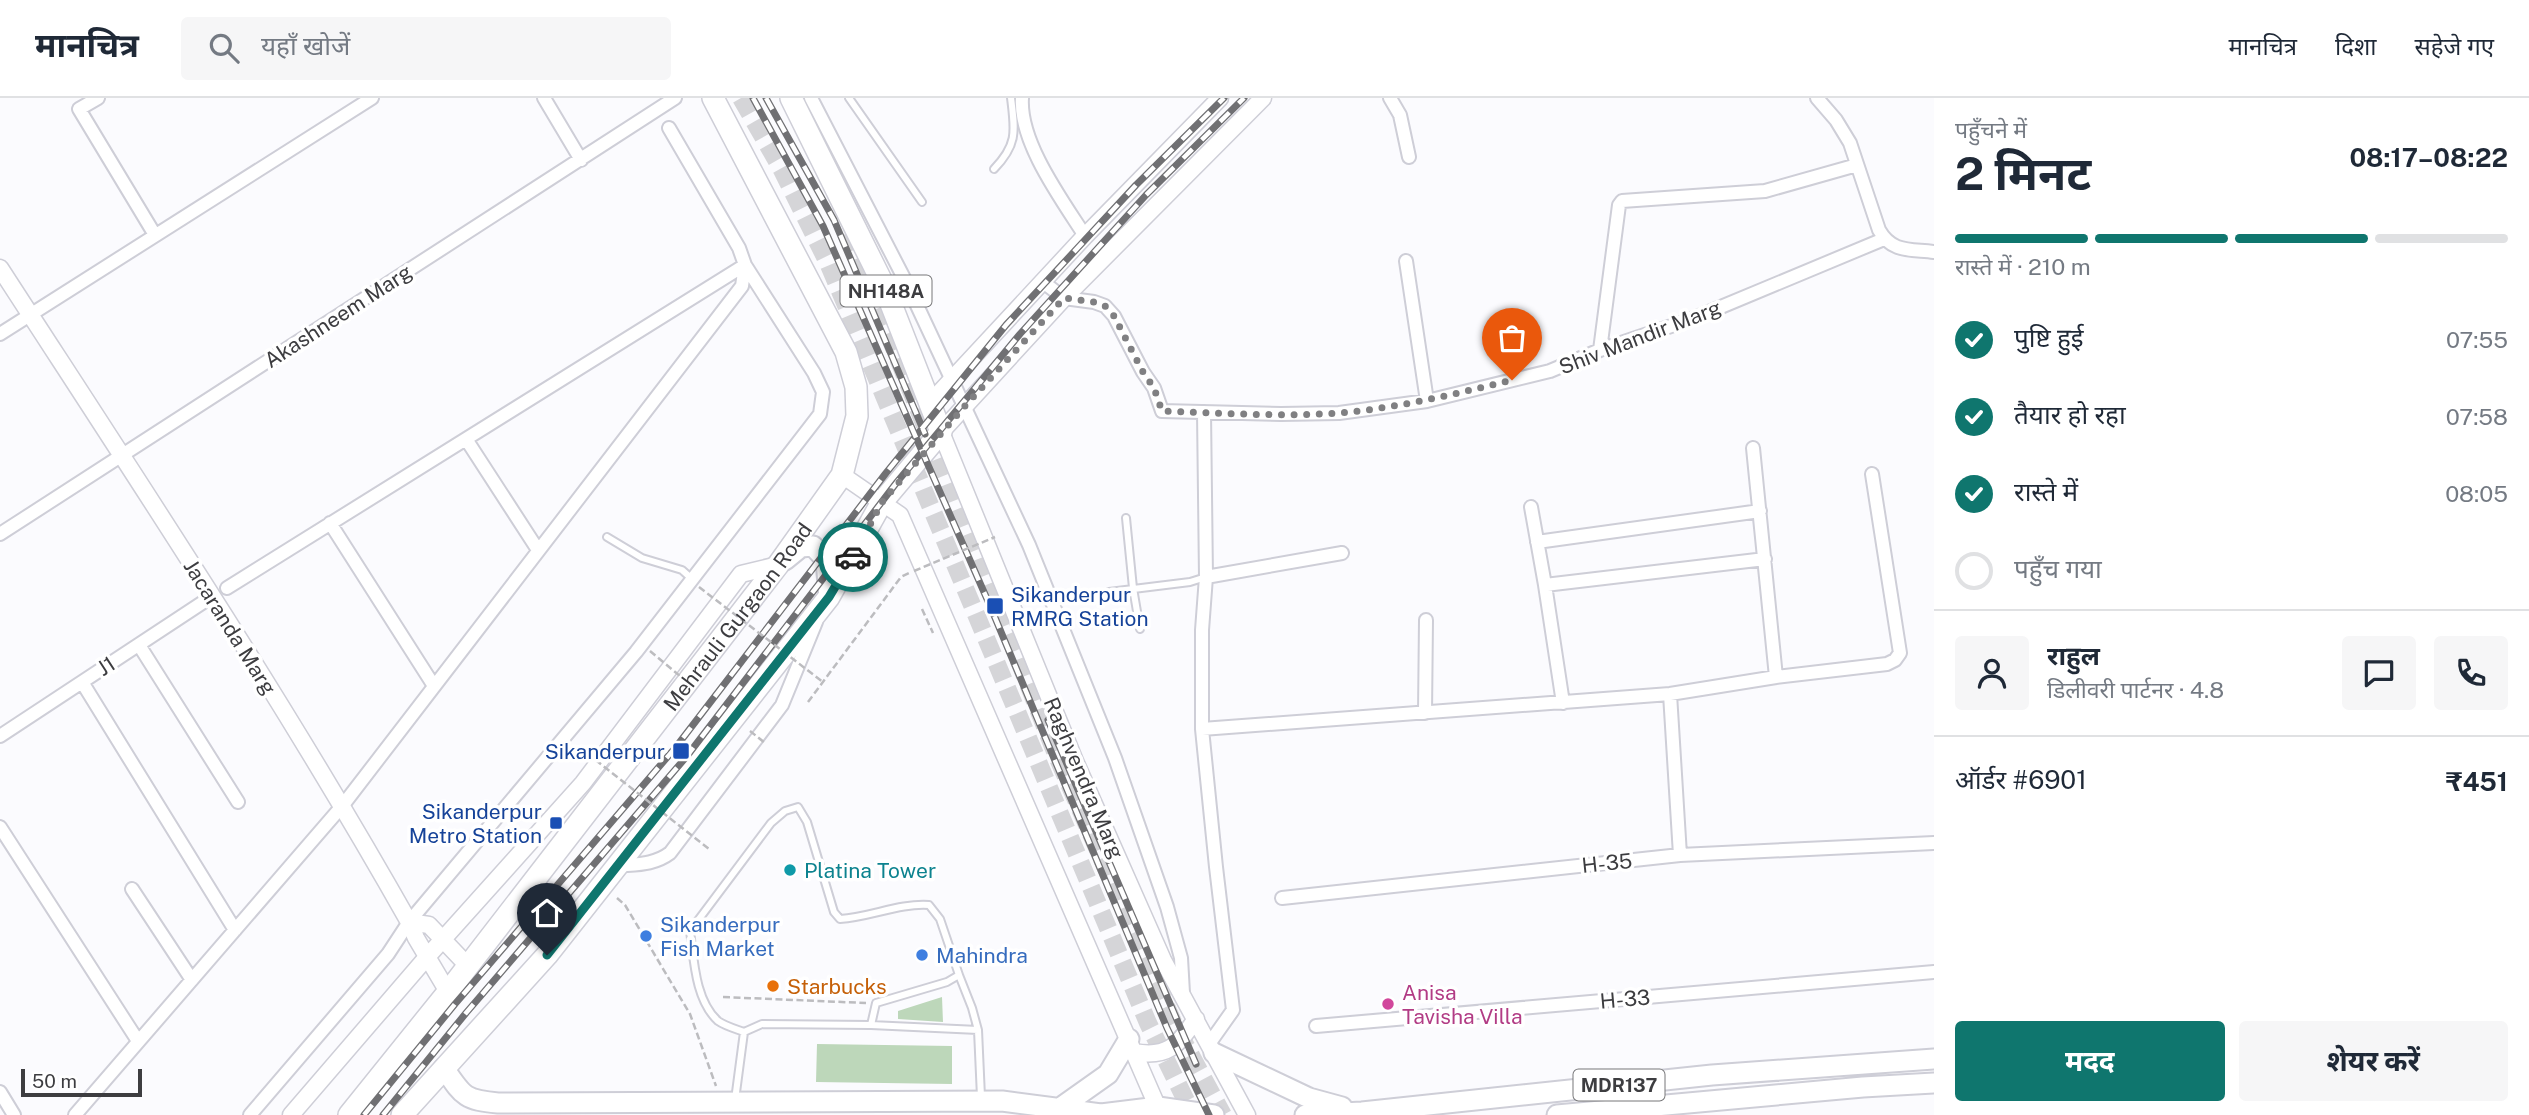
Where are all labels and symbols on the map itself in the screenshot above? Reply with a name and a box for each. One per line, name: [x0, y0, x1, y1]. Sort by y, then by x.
street label: Akashneem Marg: [260, 259, 416, 373]
road number: NH148A: [840, 276, 931, 307]
street label: Shiv Mandir Marg: [1555, 295, 1725, 379]
pin: [1482, 308, 1542, 380]
street label: Mehrauli Gurgaon Road: [658, 518, 817, 715]
courier: [818, 522, 888, 592]
street label: Jacaranda Marg: [178, 555, 282, 699]
place label: Sikanderpur RMRG Station: [1011, 582, 1149, 631]
marker: Sikanderpur RMRG Station: [985, 596, 1005, 616]
street label: J1: [92, 651, 120, 681]
street label: Raghvendra Marg: [1039, 693, 1129, 863]
place label: Sikanderpur: [545, 739, 665, 764]
marker: Sikanderpur: [671, 741, 691, 761]
place label: Sikanderpur Metro Station: [409, 799, 542, 848]
marker: Sikanderpur Metro Station: [548, 815, 564, 831]
street label: H-35: [1580, 848, 1634, 878]
place label: Platina Tower: [804, 858, 936, 883]
marker: Platina Tower: [782, 862, 798, 878]
pin: [517, 883, 577, 955]
place label: Sikanderpur Fish Market: [660, 912, 780, 961]
marker: Sikanderpur Fish Market: [638, 928, 654, 944]
place label: Mahindra: [936, 943, 1028, 968]
marker: Mahindra: [914, 947, 930, 963]
place label: Starbucks: [787, 974, 887, 999]
marker: Starbucks: [765, 978, 781, 994]
place label: Anisa Tavisha Villa: [1402, 980, 1523, 1029]
street label: H-33: [1599, 984, 1651, 1014]
marker: Anisa Tavisha Villa: [1380, 996, 1396, 1012]
scale bar: [21, 1066, 142, 1098]
road number: MDR137: [1574, 1070, 1664, 1100]

